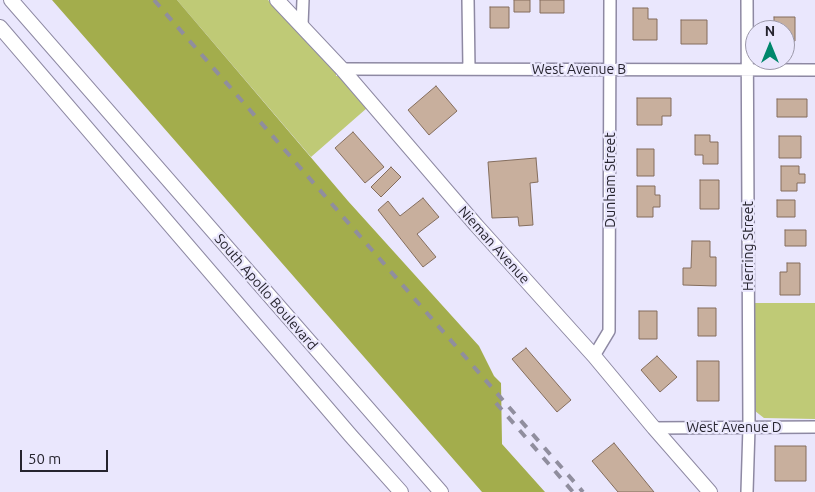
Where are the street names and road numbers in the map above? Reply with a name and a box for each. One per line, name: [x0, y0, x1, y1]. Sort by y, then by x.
street label: West Avenue B: [532, 61, 626, 77]
street label: Dunham Street: [602, 132, 618, 228]
street label: Herring Street: [740, 201, 756, 291]
street label: Nieman Avenue: [455, 203, 533, 287]
street label: South Apollo Boulevard: [211, 230, 321, 354]
street label: West Avenue D: [686, 419, 782, 435]

